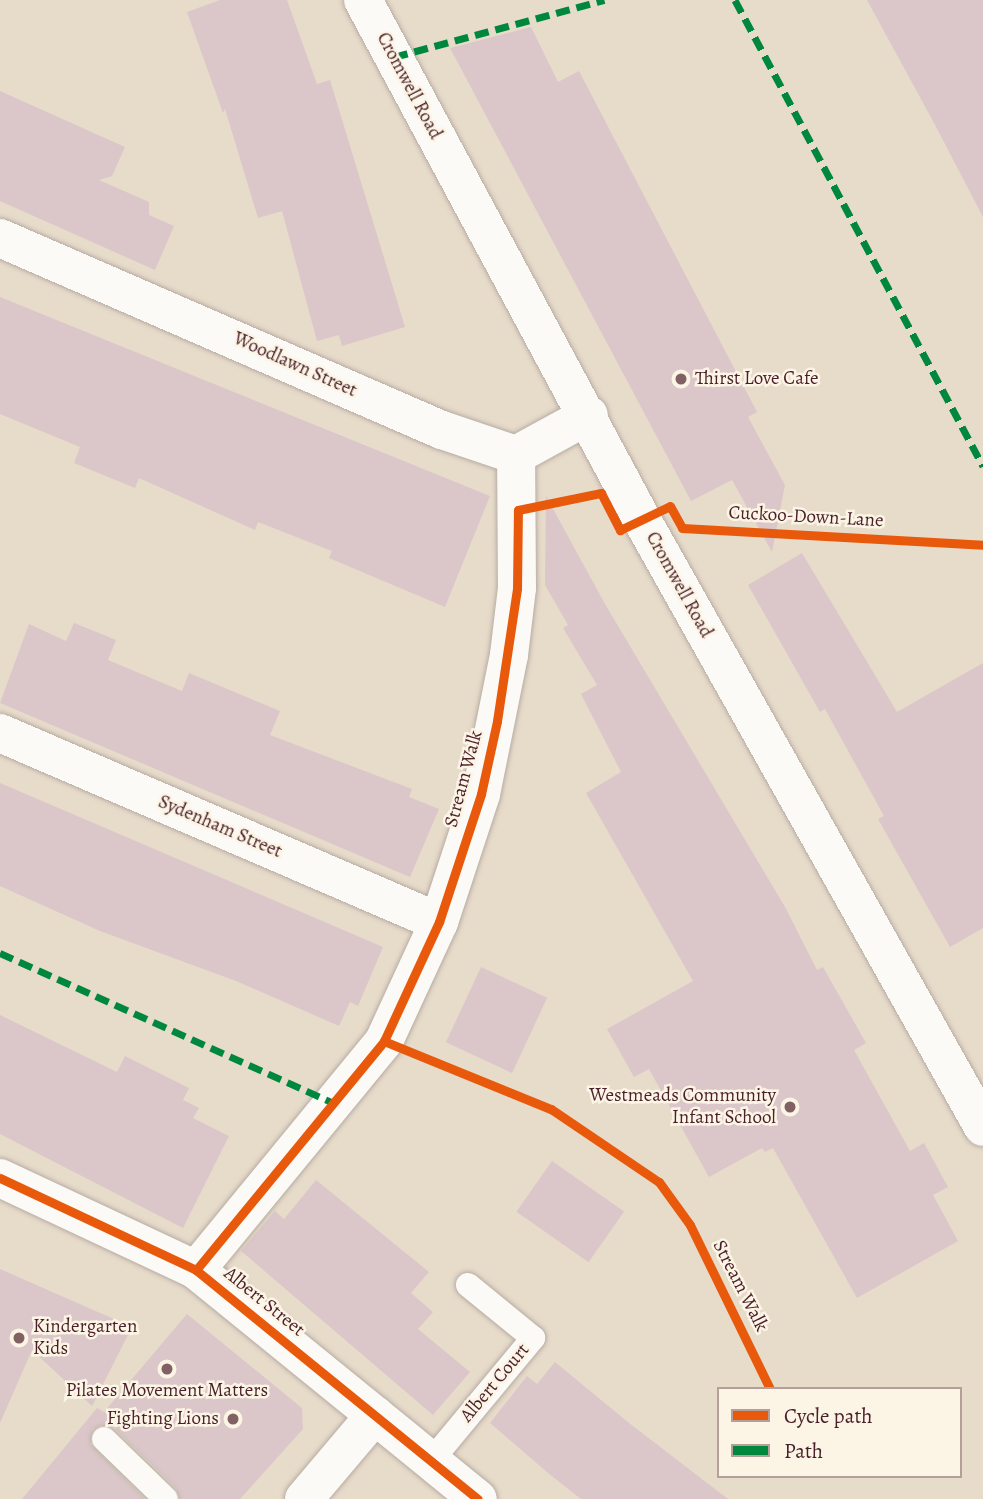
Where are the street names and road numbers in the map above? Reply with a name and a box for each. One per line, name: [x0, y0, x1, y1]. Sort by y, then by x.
street label: Cromwell Road: [371, 29, 447, 143]
street label: Woodlawn Street: [230, 328, 360, 402]
street label: Cuckoo-Down-Lane: [728, 502, 884, 532]
street label: Cromwell Road: [640, 528, 718, 642]
street label: Stream Walk: [440, 728, 488, 830]
street label: Sydenham Street: [155, 791, 285, 863]
street label: Stream Walk: [707, 1237, 773, 1335]
street label: Albert Street: [219, 1262, 309, 1342]
street label: Albert Court: [456, 1339, 534, 1427]

